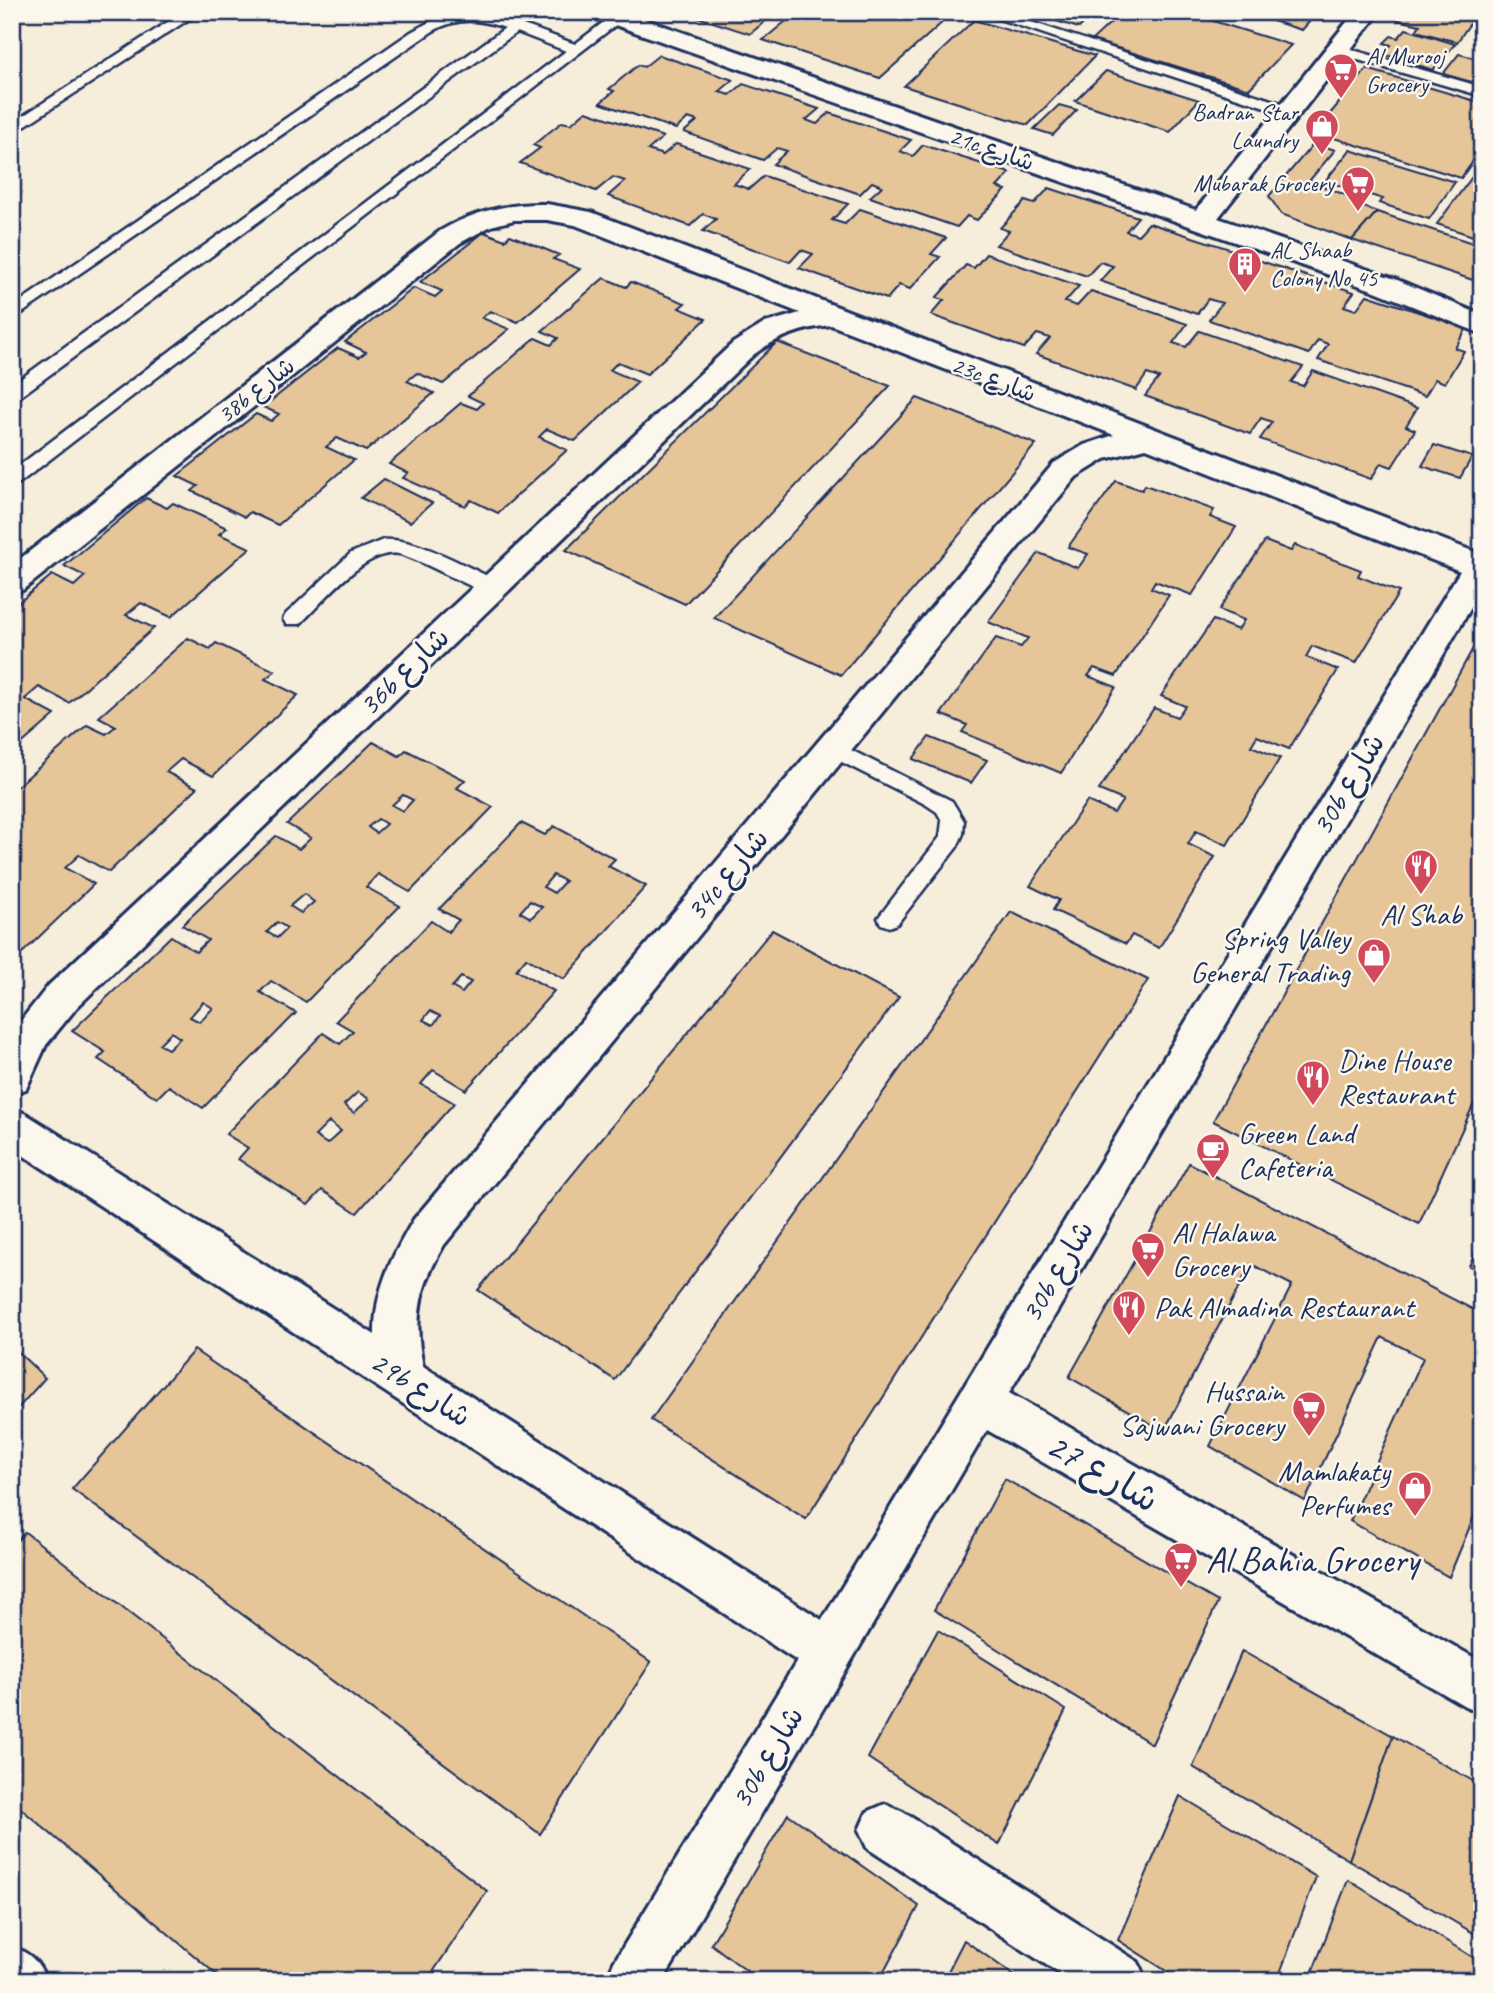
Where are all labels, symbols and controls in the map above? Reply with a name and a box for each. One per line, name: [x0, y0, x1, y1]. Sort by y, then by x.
place label: Al Murooj Grocery: [1366, 41, 1447, 99]
supermarket icon: Al Murooj Grocery: [1322, 51, 1360, 100]
place label: Badran Star Laundry: [1192, 97, 1300, 155]
shop icon: Badran Star Laundry: [1303, 107, 1341, 156]
street label: 21c شارع: [945, 121, 1038, 179]
supermarket icon: Mubarak Grocery: [1339, 164, 1377, 213]
place label: Mubarak Grocery: [1193, 168, 1336, 198]
place label: AL Shaab Colony No 45: [1270, 235, 1379, 293]
building icon: AL Shaab Colony No 45: [1226, 245, 1264, 294]
street label: 23c شارع: [947, 349, 1040, 411]
street label: 38b شارع: [211, 351, 302, 431]
street label: 36b شارع: [350, 618, 459, 725]
street label: 30b شارع: [1303, 726, 1395, 843]
street label: 34c شارع: [677, 820, 778, 930]
restaurant icon: Al Shab: [1402, 847, 1440, 896]
place label: Al Shab: [1380, 895, 1464, 933]
place label: Spring Valley General Trading: [1190, 919, 1353, 991]
shop icon: Spring Valley General Trading: [1355, 936, 1393, 985]
place label: Dine House Restaurant: [1338, 1041, 1457, 1113]
restaurant icon: Dine House Restaurant: [1294, 1058, 1332, 1107]
place label: Green Land Cafeteria: [1238, 1114, 1358, 1186]
cafe icon: Green Land Cafeteria: [1194, 1131, 1232, 1180]
street label: 30b شارع: [1012, 1213, 1104, 1330]
place label: Al Halawa Grocery: [1172, 1213, 1277, 1285]
supermarket icon: Al Halawa Grocery: [1129, 1230, 1167, 1279]
restaurant icon: Pak Almadina Restaurant: [1110, 1288, 1148, 1337]
place label: Pak Almadina Restaurant: [1154, 1288, 1417, 1326]
street label: 29b شارع: [362, 1343, 478, 1437]
place label: Hussain Sajwani Grocery: [1119, 1372, 1287, 1444]
supermarket icon: Hussain Sajwani Grocery: [1290, 1389, 1328, 1438]
street label: شارع 27: [1037, 1421, 1168, 1525]
place label: Mamlakaty Perfumes: [1278, 1452, 1393, 1524]
shop icon: Mamlakaty Perfumes: [1396, 1469, 1434, 1518]
place label: Al Bahia Grocery: [1206, 1536, 1422, 1583]
supermarket icon: Al Bahia Grocery: [1162, 1540, 1200, 1589]
street label: 30b شارع: [722, 1699, 814, 1816]

